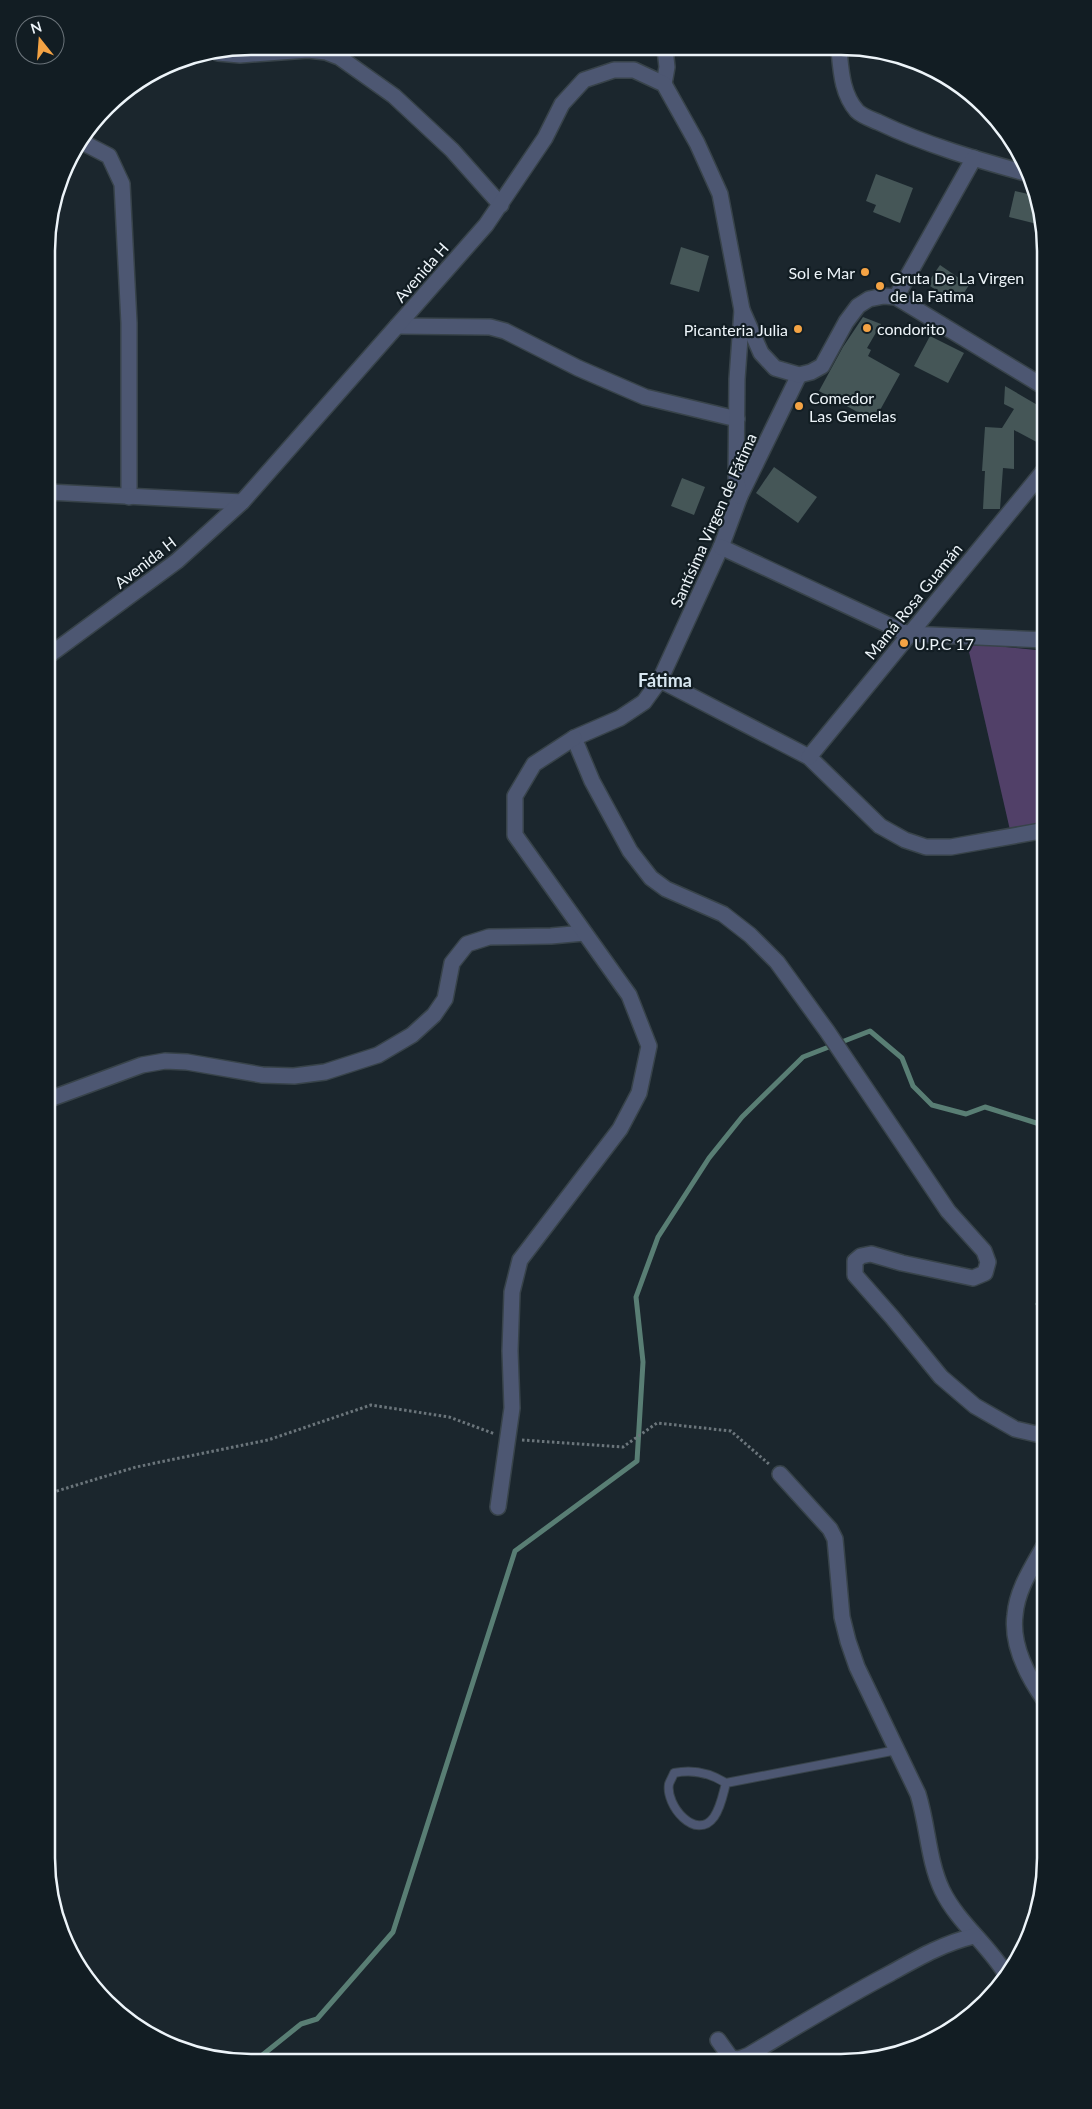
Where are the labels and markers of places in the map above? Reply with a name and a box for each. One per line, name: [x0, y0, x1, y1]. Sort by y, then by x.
place label: Sol e Mar: [788, 263, 855, 282]
marker: Sol e Mar: [859, 266, 871, 278]
place label: Gruta De La Virgen de la Fatima: [890, 268, 1024, 305]
marker: Gruta De La Virgen de la Fatima: [874, 280, 886, 292]
place label: condorito: [877, 319, 945, 338]
place label: Picanteria Julia: [684, 320, 788, 339]
marker: condorito: [861, 322, 873, 334]
marker: Picanteria Julia: [792, 323, 804, 335]
place label: Comedor Las Gemelas: [809, 388, 897, 425]
marker: Comedor Las Gemelas: [793, 400, 805, 412]
place label: U.P.C 17: [914, 634, 974, 653]
marker: U.P.C 17: [898, 637, 910, 649]

